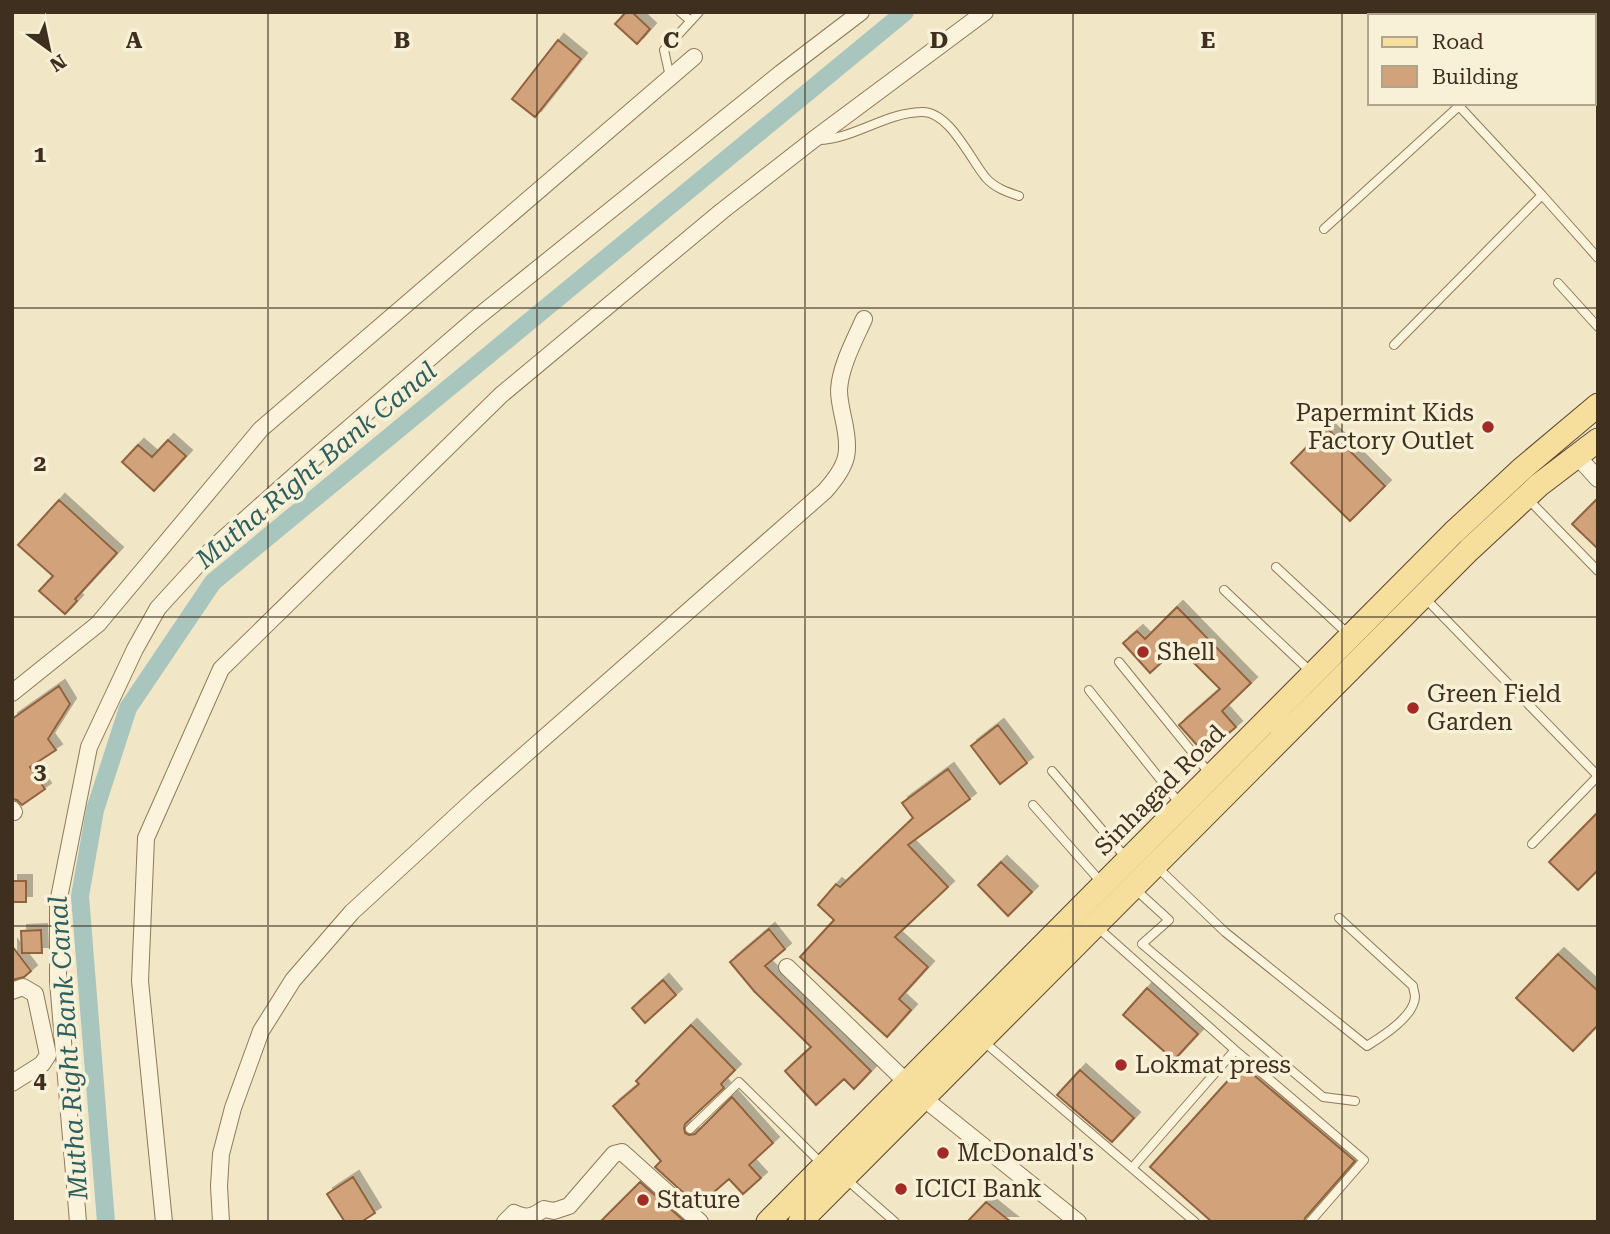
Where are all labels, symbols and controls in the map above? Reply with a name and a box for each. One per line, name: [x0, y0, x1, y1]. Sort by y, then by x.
north arrow: [14, 14, 84, 84]
legend: [1368, 14, 1596, 105]
text: A: [126, 27, 143, 54]
text: B: [394, 27, 410, 54]
text: C: [663, 27, 679, 54]
text: D: [930, 27, 948, 54]
text: E: [1201, 27, 1215, 54]
text: Road: [1432, 30, 1484, 54]
text: N: [45, 49, 70, 77]
text: Building: [1432, 65, 1518, 89]
text: 1: [34, 141, 47, 168]
water label: Mutha Right Bank Canal: [189, 356, 442, 575]
place label: Papermint Kids Factory Outlet: [1296, 399, 1474, 455]
marker: Papermint Kids Factory Outlet: [1480, 419, 1496, 435]
text: 2: [34, 450, 46, 477]
place label: Shell: [1157, 638, 1215, 666]
marker: Shell: [1135, 644, 1151, 660]
place label: Green Field Garden: [1427, 680, 1561, 736]
marker: Green Field Garden: [1405, 700, 1421, 716]
street label: Sinhagad Road: [1089, 719, 1231, 861]
text: 3: [34, 758, 47, 785]
water label: Mutha Right Bank Canal: [42, 895, 94, 1202]
place label: Lokmat press: [1135, 1051, 1291, 1079]
marker: Lokmat press: [1113, 1057, 1129, 1073]
text: 4: [34, 1067, 47, 1094]
place label: McDonald's: [957, 1139, 1094, 1167]
marker: McDonald's: [935, 1145, 951, 1161]
place label: ICICI Bank: [915, 1175, 1042, 1203]
marker: ICICI Bank: [893, 1181, 909, 1197]
place label: Stature: [657, 1186, 740, 1214]
marker: Stature: [635, 1192, 651, 1208]

